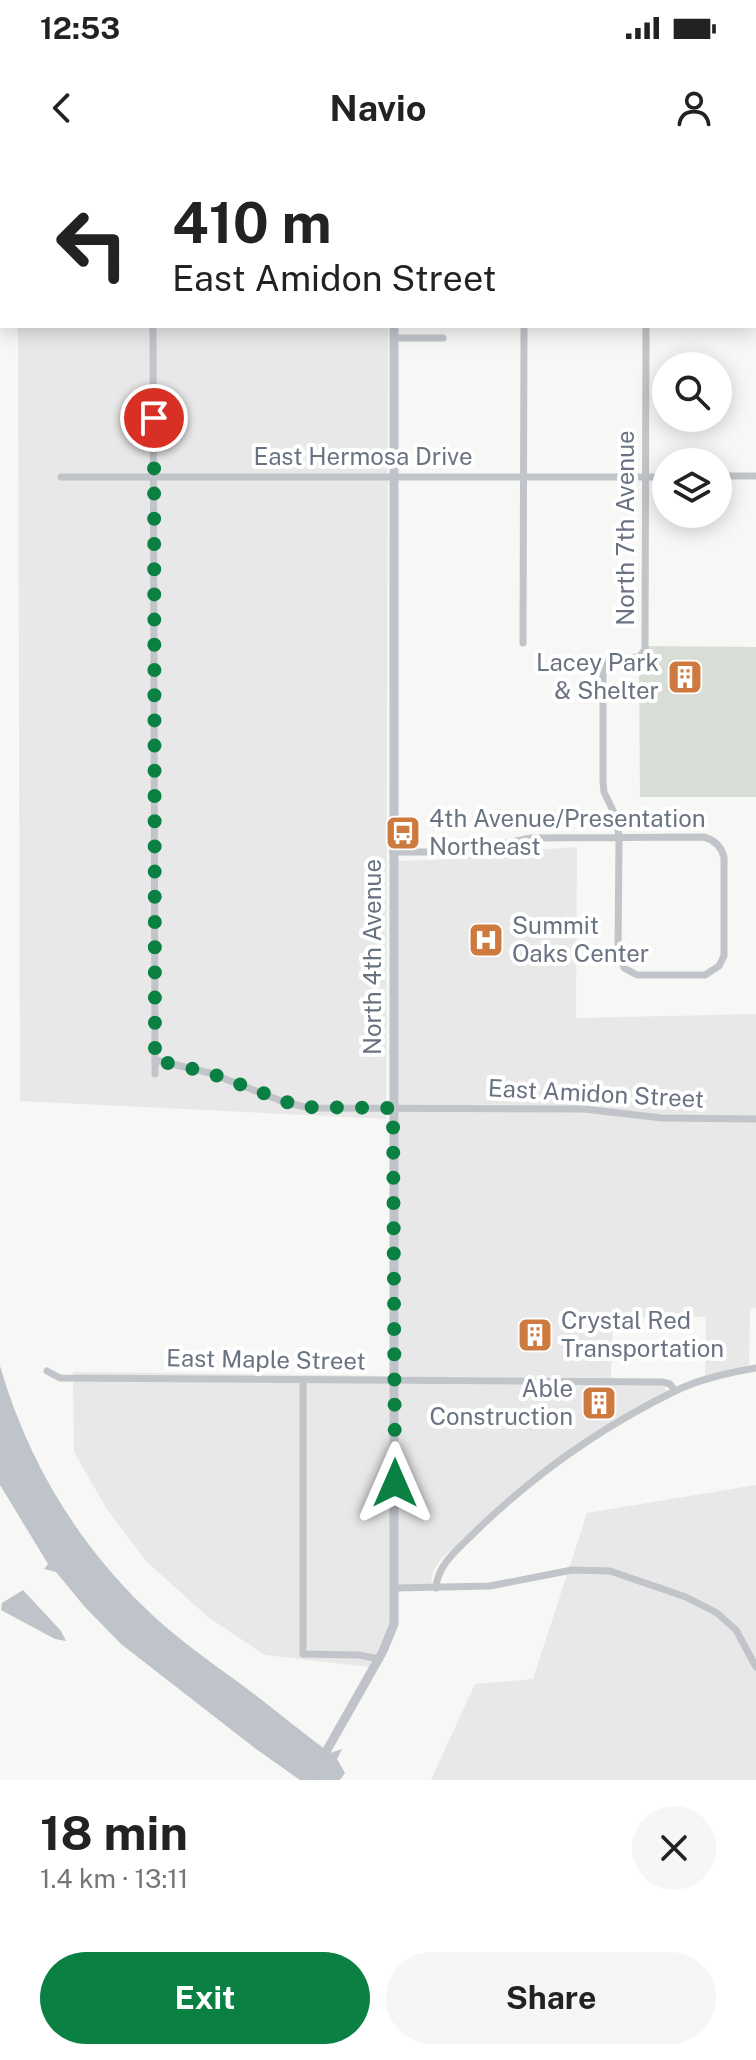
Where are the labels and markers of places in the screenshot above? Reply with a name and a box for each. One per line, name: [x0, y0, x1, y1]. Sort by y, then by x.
pin: [120, 384, 188, 452]
place label: Lacey Park & Shelter: [536, 648, 659, 704]
building icon: Lacey Park & Shelter: [666, 658, 704, 696]
place label: 4th Avenue/Presentation Northeast: [429, 804, 706, 860]
bus stop icon: 4th Avenue/Presentation Northeast: [384, 814, 422, 852]
place label: Summit Oaks Center: [512, 911, 649, 967]
hospital icon: Summit Oaks Center: [467, 921, 505, 959]
place label: Crystal Red Transportation: [561, 1306, 724, 1362]
building icon: Crystal Red Transportation: [516, 1316, 554, 1354]
place label: Able Construction: [430, 1374, 573, 1430]
building icon: Able Construction: [580, 1384, 618, 1422]

